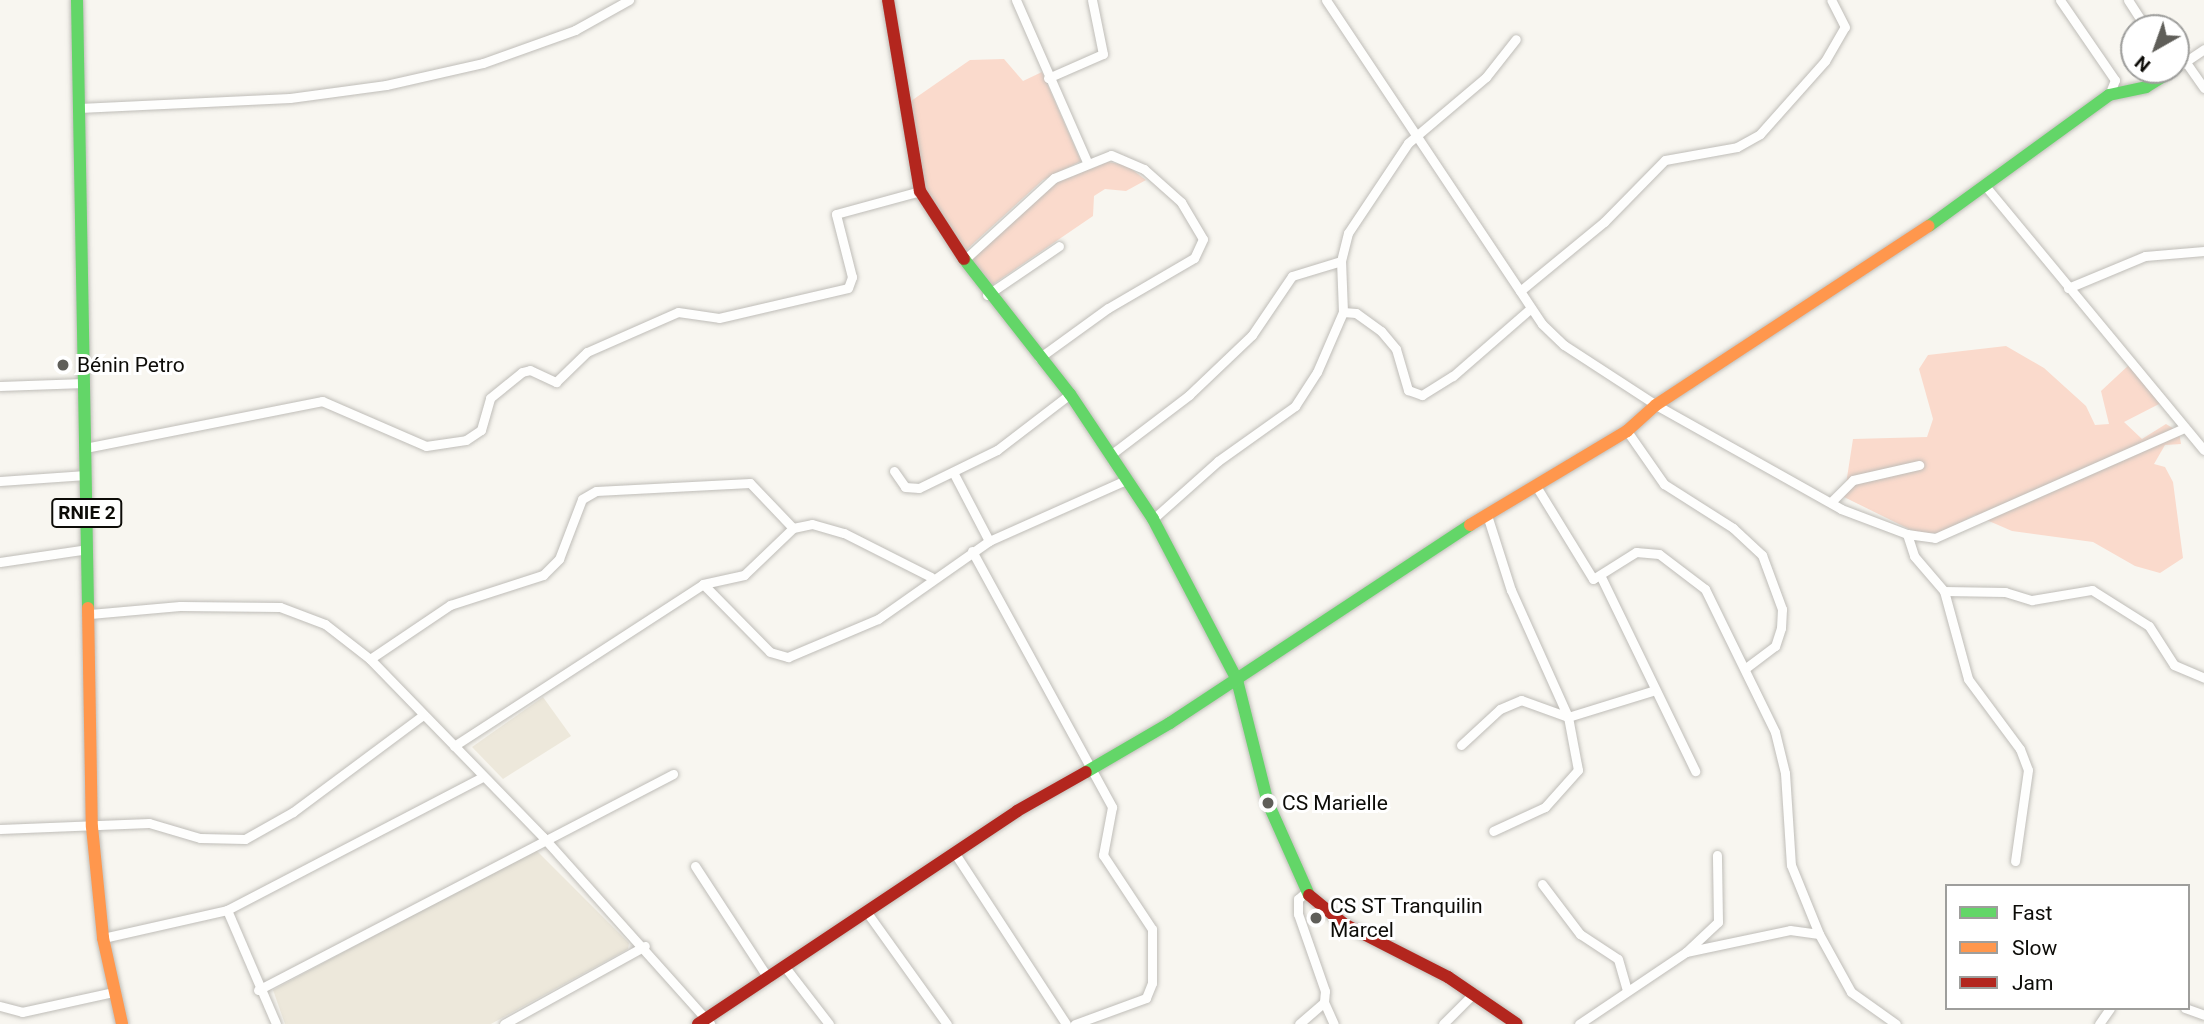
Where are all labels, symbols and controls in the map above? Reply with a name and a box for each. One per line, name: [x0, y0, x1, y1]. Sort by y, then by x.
north arrow: [2120, 14, 2190, 84]
text: N: [2130, 51, 2155, 77]
place label: Bénin Petro: [77, 352, 185, 378]
marker: Bénin Petro: [55, 357, 71, 373]
road number: RNIE 2: [50, 498, 124, 528]
place label: CS Marielle: [1282, 790, 1388, 816]
marker: CS Marielle: [1260, 795, 1276, 811]
legend: [1945, 884, 2190, 1010]
place label: CS ST Tranquilin Marcel: [1330, 893, 1483, 943]
text: Fast: [2012, 901, 2052, 925]
marker: CS ST Tranquilin Marcel: [1308, 910, 1324, 926]
text: Slow: [2012, 936, 2057, 960]
text: Jam: [2012, 971, 2053, 995]

